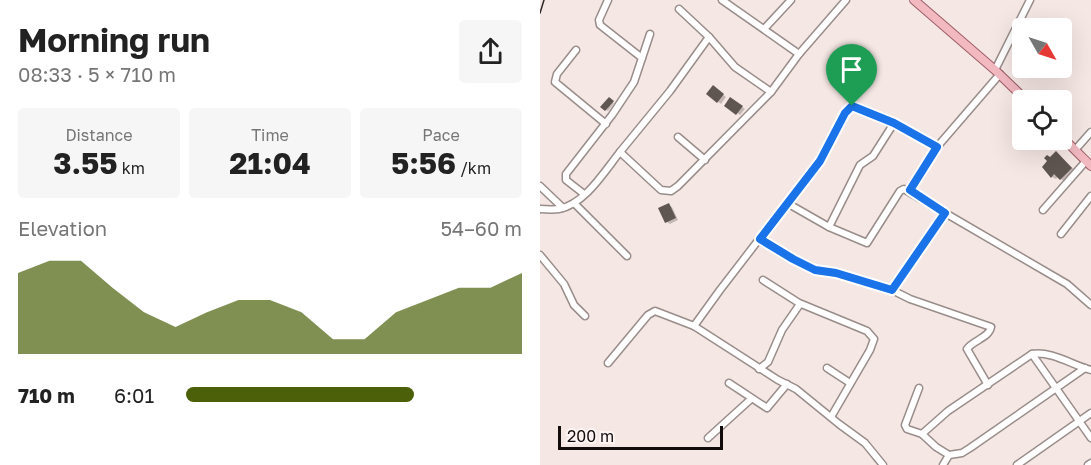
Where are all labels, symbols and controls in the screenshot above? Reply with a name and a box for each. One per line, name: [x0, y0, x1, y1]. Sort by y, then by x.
north arrow: [1012, 18, 1072, 78]
map controls: [1012, 18, 1072, 150]
text: Morning run: [18, 20, 210, 59]
button: share: [459, 20, 522, 83]
pin: [826, 44, 877, 106]
icon: arrive: [835, 53, 868, 86]
text: 08:33 · 5 × 710 m: [18, 62, 176, 86]
button: locate: [1012, 90, 1072, 150]
text: Distance: [65, 125, 133, 145]
text: Time: [251, 125, 289, 145]
text: Pace: [422, 125, 460, 145]
text: 3.55: [53, 145, 118, 181]
text: 21:04: [229, 145, 311, 181]
text: 5:56: [391, 145, 456, 181]
text: km: [118, 158, 145, 178]
text: /km: [456, 158, 491, 178]
text: Elevation: [18, 216, 107, 240]
text: 54–60 m: [440, 216, 522, 240]
text: 710 m: [18, 383, 75, 407]
text: 6:01: [114, 383, 154, 407]
scale bar: [558, 423, 723, 450]
text: 200 m: [567, 426, 614, 446]

